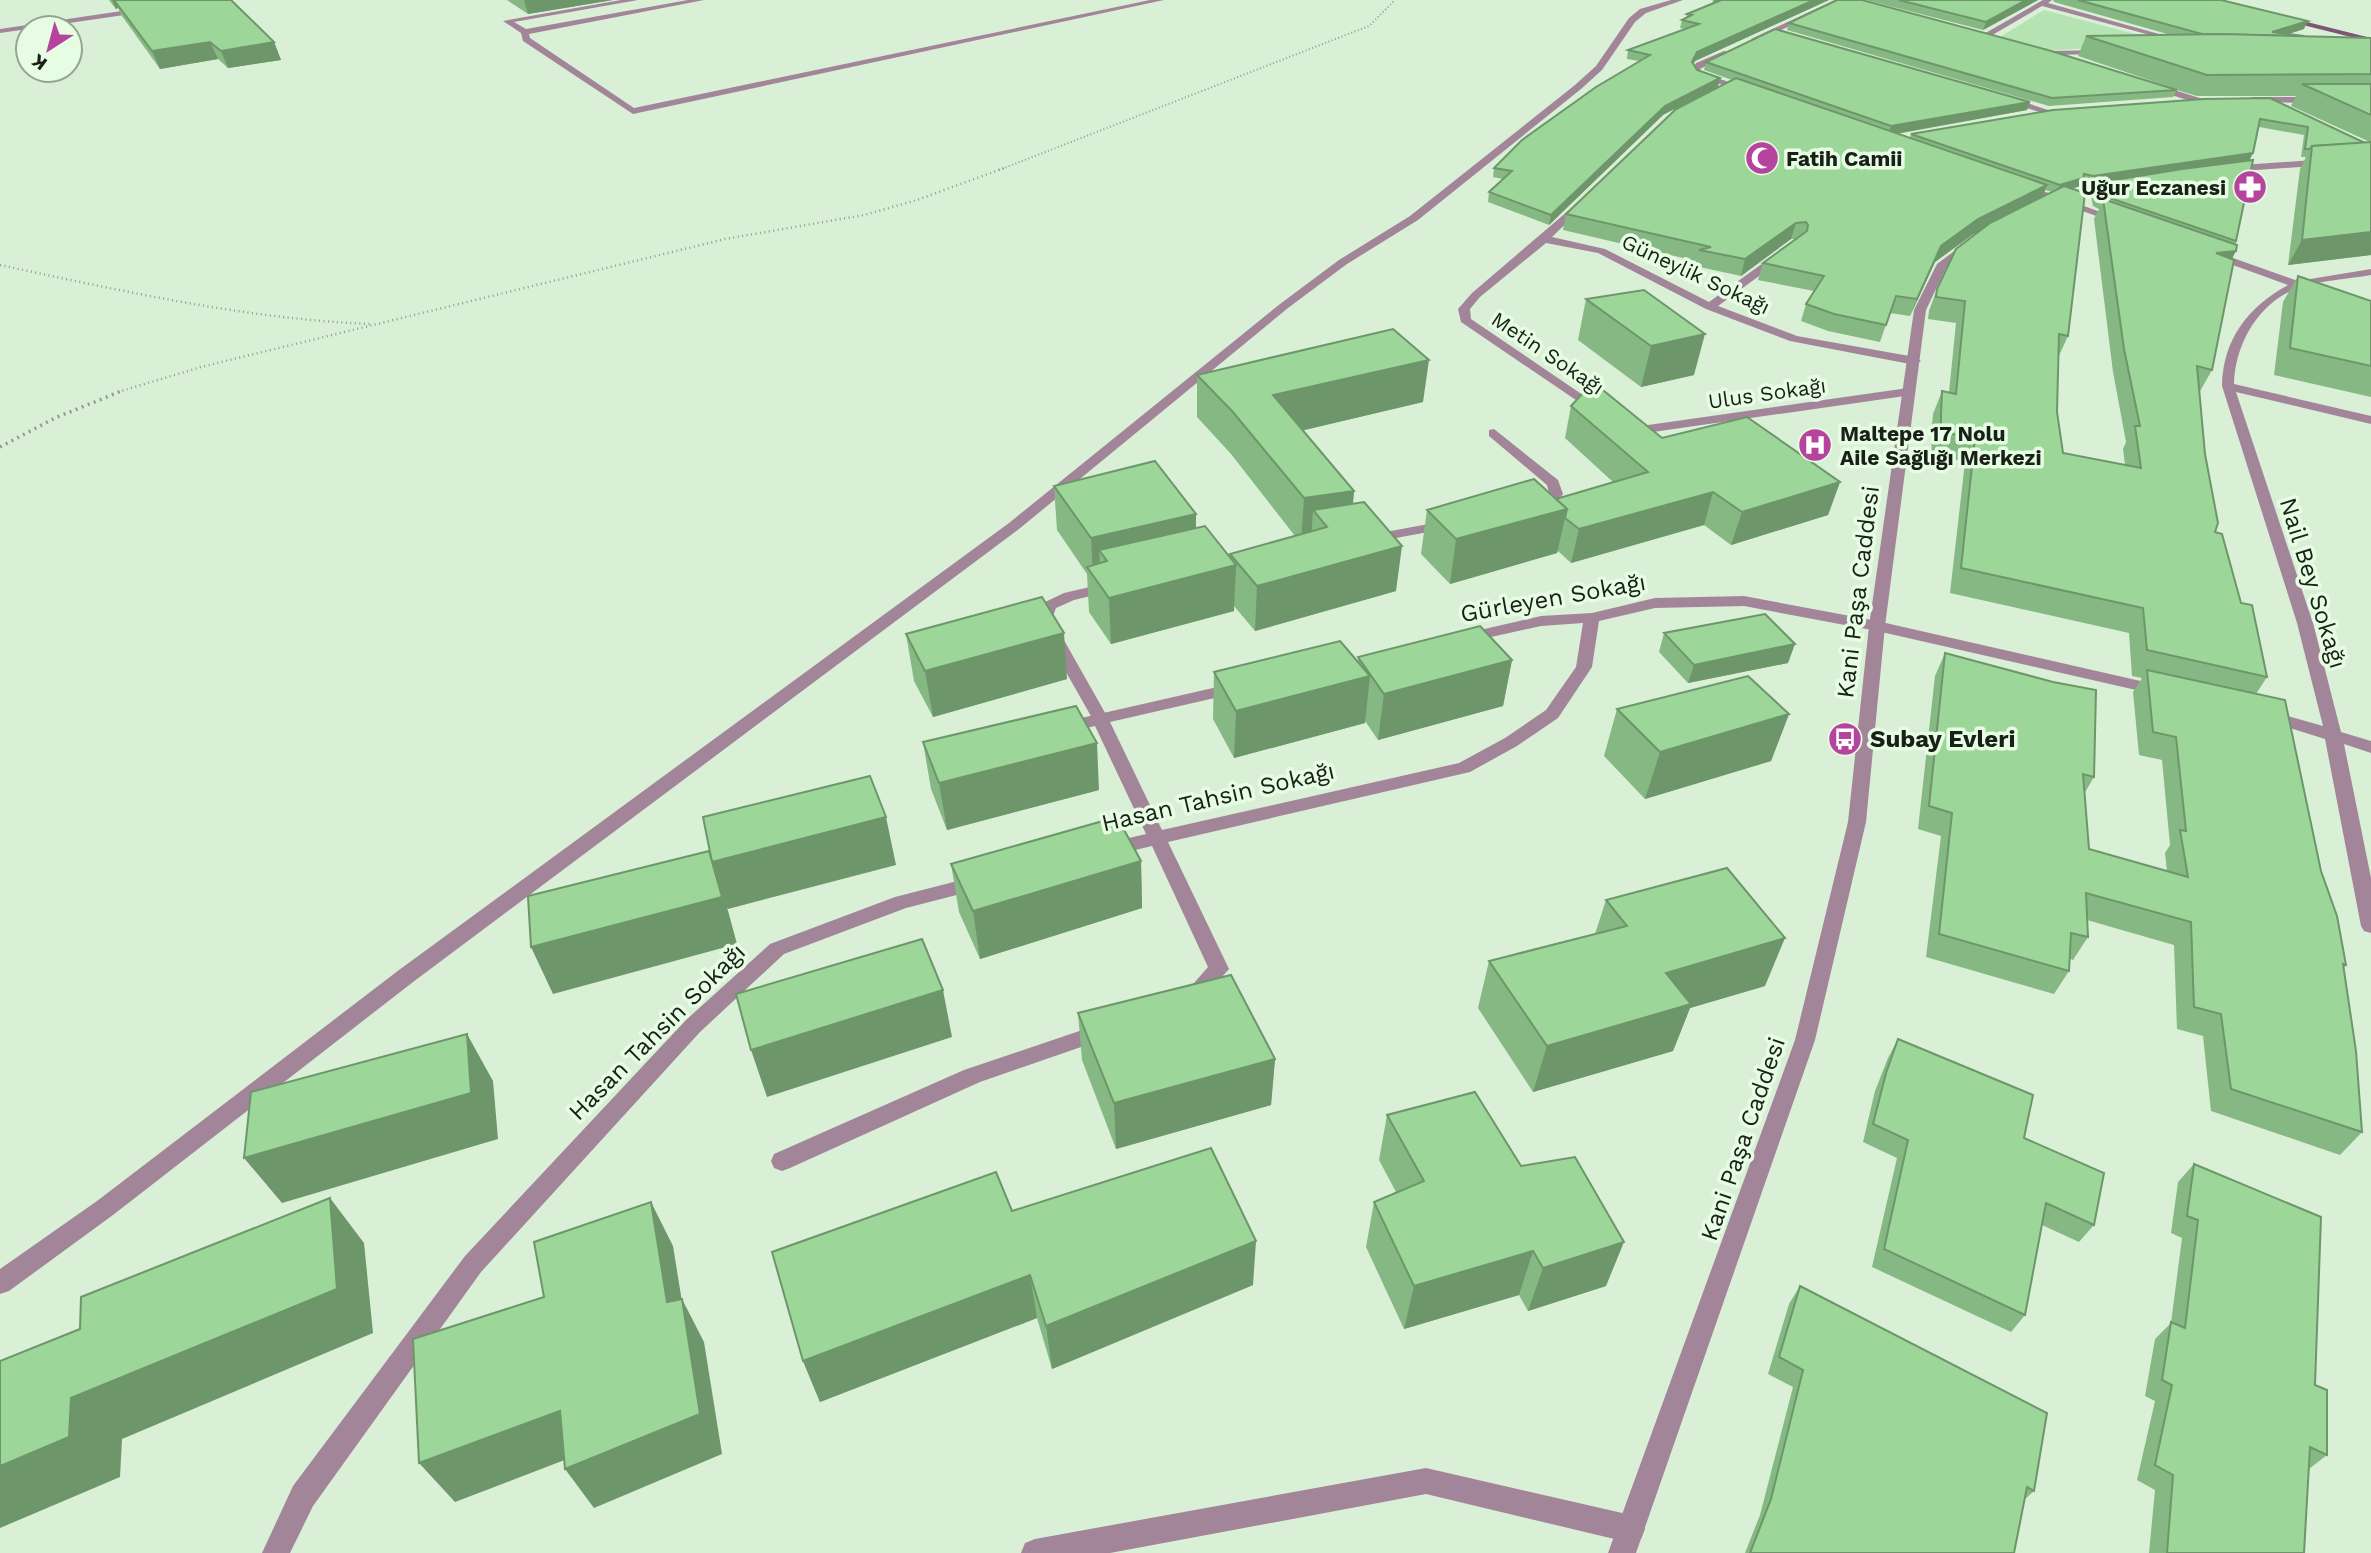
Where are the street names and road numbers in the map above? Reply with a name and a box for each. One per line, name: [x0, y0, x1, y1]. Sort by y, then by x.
street label: Güneylik Sokağı: [1618, 229, 1774, 319]
street label: Metin Sokağı: [1487, 306, 1609, 400]
street label: Ulus Sokağı: [1706, 372, 1828, 414]
street label: Kani Paşa Caddesi: [1831, 484, 1885, 700]
street label: Nail Bey Sokağı: [2274, 494, 2352, 672]
street label: Gürleyen Sokağı: [1458, 568, 1648, 628]
street label: Hasan Tahsin Sokağı: [1099, 757, 1337, 837]
street label: Hasan Tahsin Sokağı: [563, 938, 751, 1126]
street label: Kani Paşa Caddesi: [1695, 1033, 1791, 1245]

